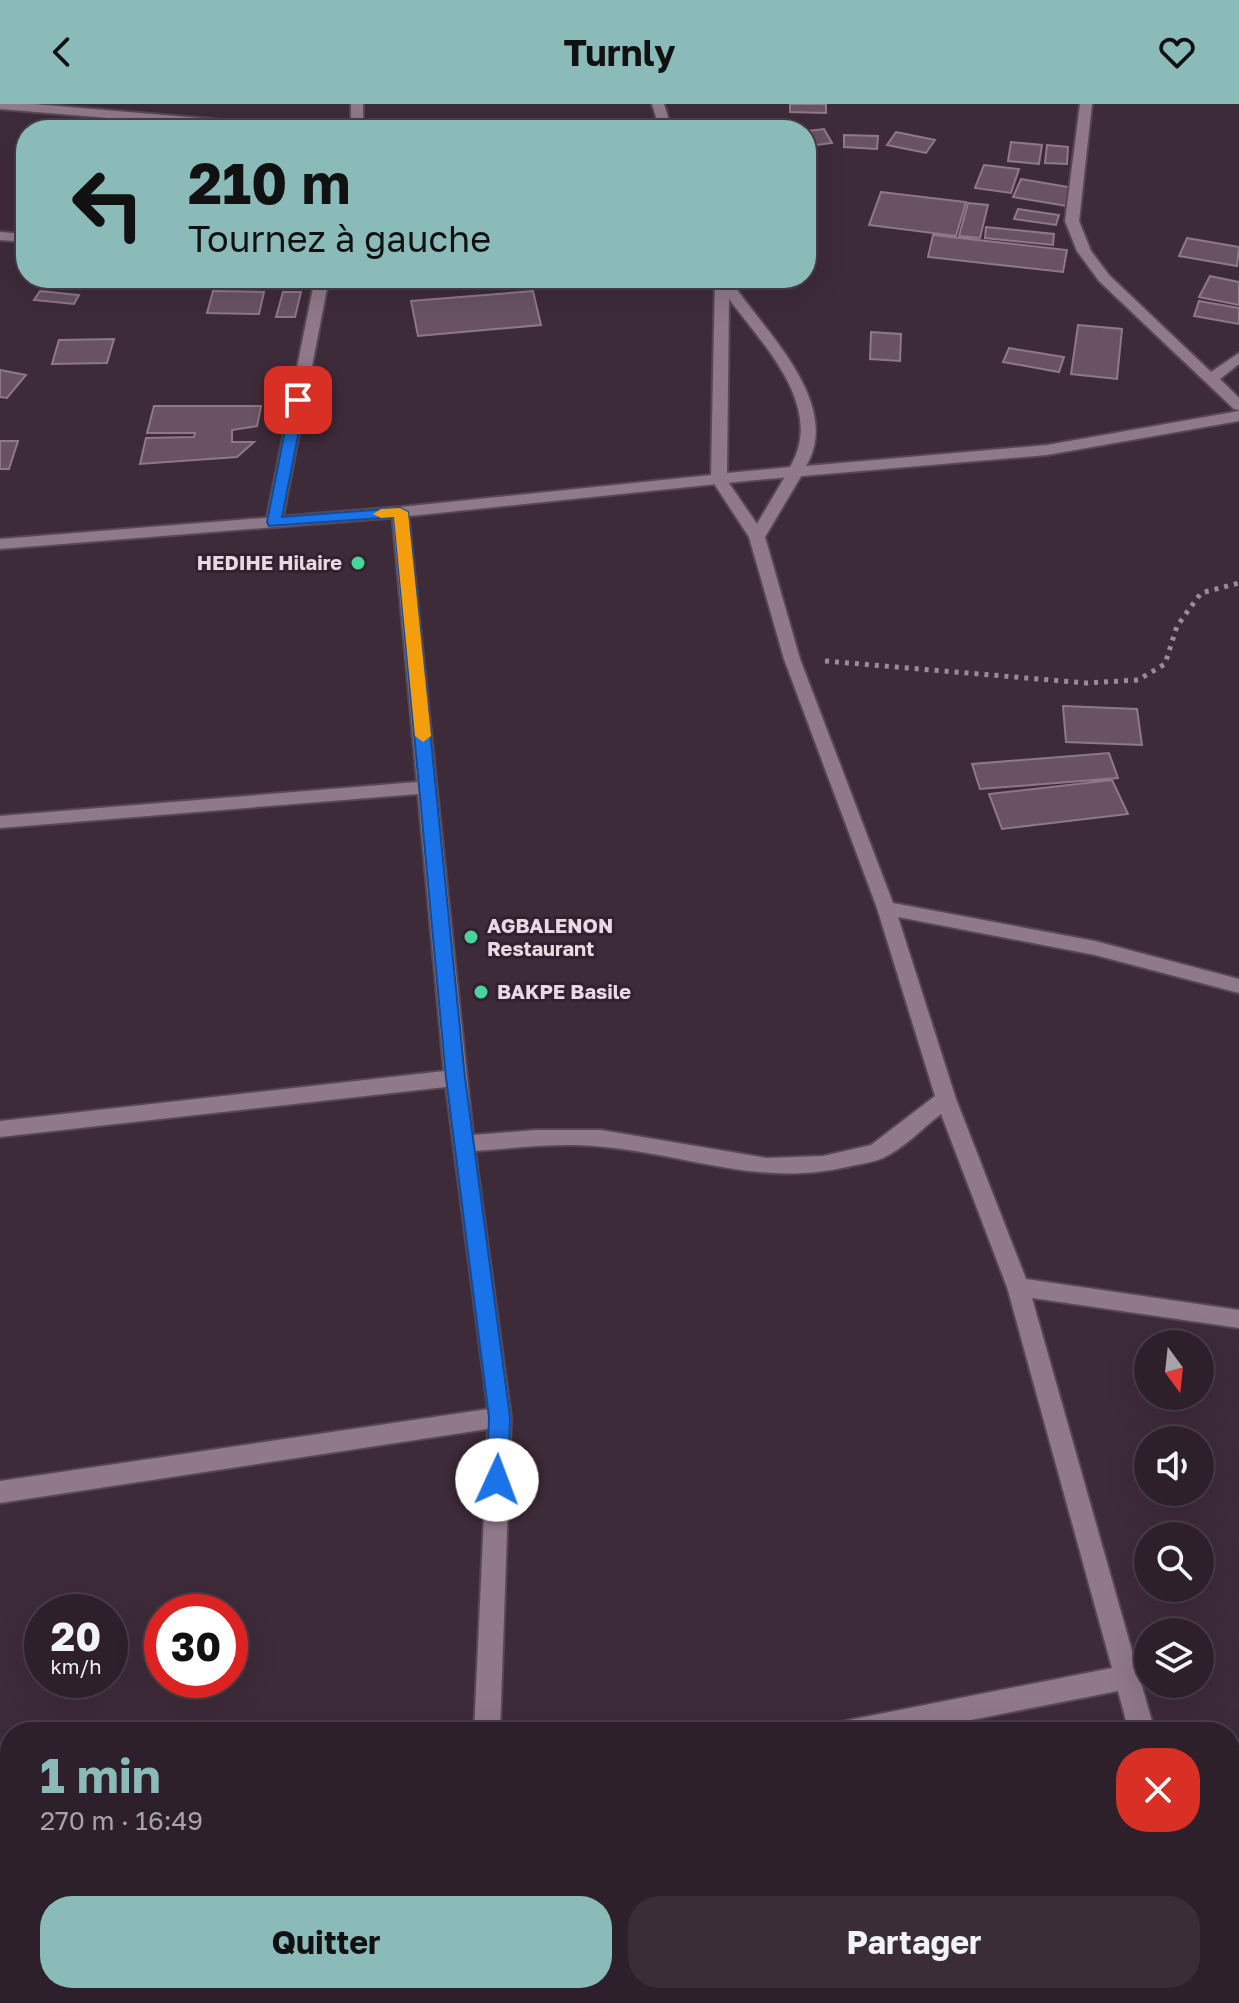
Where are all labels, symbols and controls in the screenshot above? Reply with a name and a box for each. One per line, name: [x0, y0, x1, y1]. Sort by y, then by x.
icon: back: [40, 30, 84, 74]
icon: heart: [1155, 30, 1199, 74]
text: Turnly: [563, 31, 676, 74]
text: 210 m: [188, 149, 350, 216]
icon: left: [56, 152, 160, 256]
text: Tournez à gauche: [188, 217, 491, 260]
pin: [264, 366, 332, 434]
icon: arrive: [276, 378, 320, 422]
place label: HEDIHE Hilaire: [197, 550, 342, 574]
marker: HEDIHE Hilaire: [349, 554, 367, 572]
place label: AGBALENON Restaurant: [487, 913, 613, 960]
marker: AGBALENON Restaurant: [462, 928, 480, 946]
place label: BAKPE Basile: [497, 979, 631, 1003]
marker: BAKPE Basile: [472, 983, 490, 1001]
north arrow: [1134, 1330, 1214, 1410]
map controls: [1134, 1330, 1214, 1698]
button: sound: [1134, 1426, 1214, 1506]
position arrow: [455, 1438, 539, 1522]
button: search: [1134, 1522, 1214, 1602]
speed limit sign: 30: [144, 1594, 248, 1698]
text: 20: [51, 1612, 101, 1660]
button: layers: [1134, 1618, 1214, 1698]
text: km/h: [51, 1654, 101, 1678]
text: 1 min: [40, 1746, 161, 1804]
button: close: [1116, 1748, 1200, 1832]
text: 270 m · 16:49: [40, 1805, 203, 1836]
button: Quitter: [40, 1896, 612, 1988]
button: Partager: [628, 1896, 1200, 1988]

